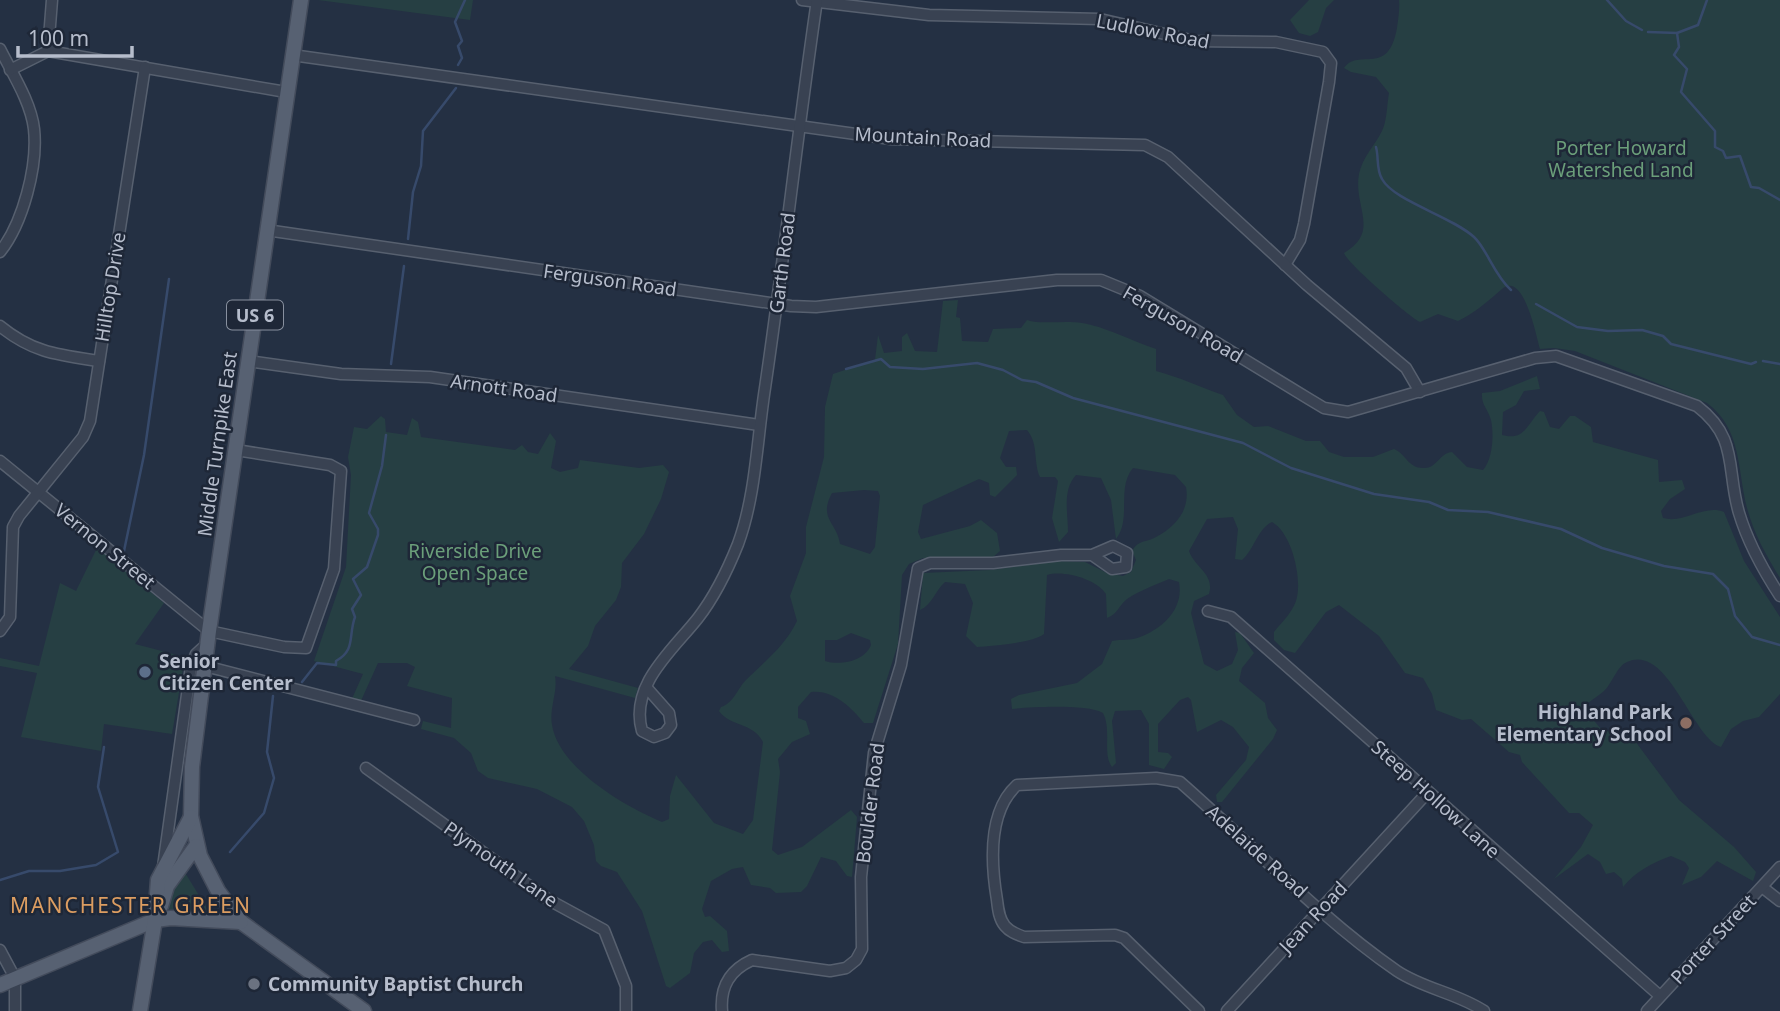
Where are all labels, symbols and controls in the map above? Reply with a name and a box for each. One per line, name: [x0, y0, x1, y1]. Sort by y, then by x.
street label: Ludlow Road: [1094, 7, 1212, 55]
scale bar: [18, 14, 131, 58]
text: 100 m: [28, 24, 89, 52]
street label: Mountain Road: [854, 120, 992, 154]
park label: Porter Howard Watershed Land: [1548, 135, 1694, 183]
street label: Garth Road: [763, 211, 801, 315]
street label: Hilltop Drive: [88, 230, 132, 344]
street label: Ferguson Road: [542, 258, 678, 302]
street label: Ferguson Road: [1118, 279, 1248, 369]
road number: US 6: [227, 300, 283, 330]
street label: Middle Turnpike East: [191, 350, 243, 538]
street label: Arnott Road: [449, 368, 559, 408]
street label: Vernon Street: [49, 497, 161, 595]
park label: Riverside Drive Open Space: [408, 538, 542, 586]
place label: Senior Citizen Center: [159, 648, 293, 696]
marker: Senior Citizen Center: [137, 664, 153, 680]
place label: Highland Park Elementary School: [1496, 699, 1672, 747]
marker: Highland Park Elementary School: [1678, 715, 1694, 731]
street label: Steep Hollow Lane: [1366, 734, 1506, 864]
street label: Boulder Road: [850, 741, 890, 865]
street label: Adelaide Road: [1201, 799, 1313, 903]
street label: Plymouth Lane: [439, 815, 563, 913]
street label: Jean Road: [1272, 876, 1353, 960]
street label: Porter Street: [1665, 888, 1762, 990]
district label: MANCHESTER GREEN: [10, 891, 252, 919]
place label: Community Baptist Church: [268, 971, 523, 997]
marker: Community Baptist Church: [246, 976, 262, 992]

